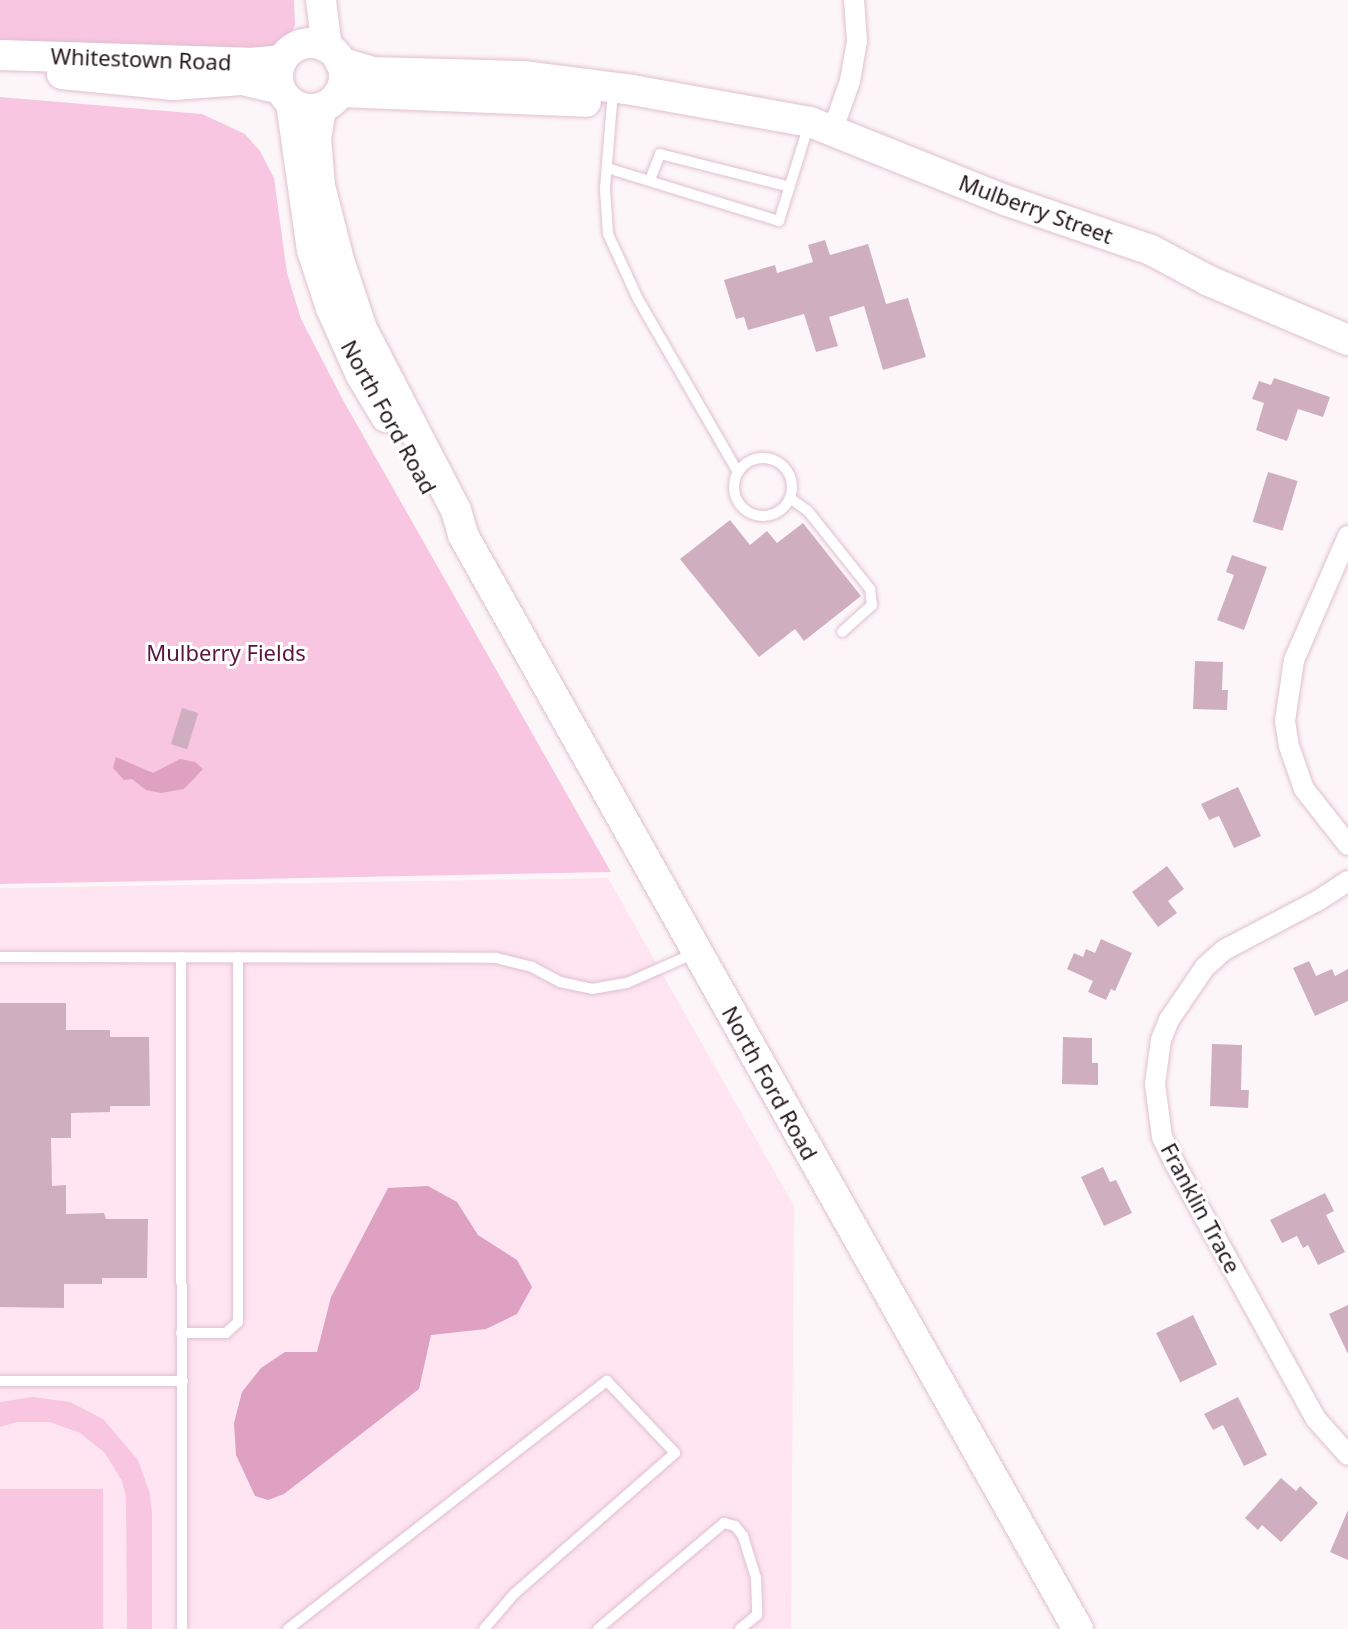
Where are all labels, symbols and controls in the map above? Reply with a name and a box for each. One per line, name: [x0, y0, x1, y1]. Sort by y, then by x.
street label: Whitestown Road: [50, 43, 232, 75]
street label: Mulberry Street: [956, 169, 1116, 249]
street label: North Ford Road: [336, 335, 442, 499]
park label: Mulberry Fields: [146, 640, 306, 666]
street label: North Ford Road: [717, 1001, 823, 1165]
street label: Franklin Trace: [1156, 1138, 1246, 1278]

